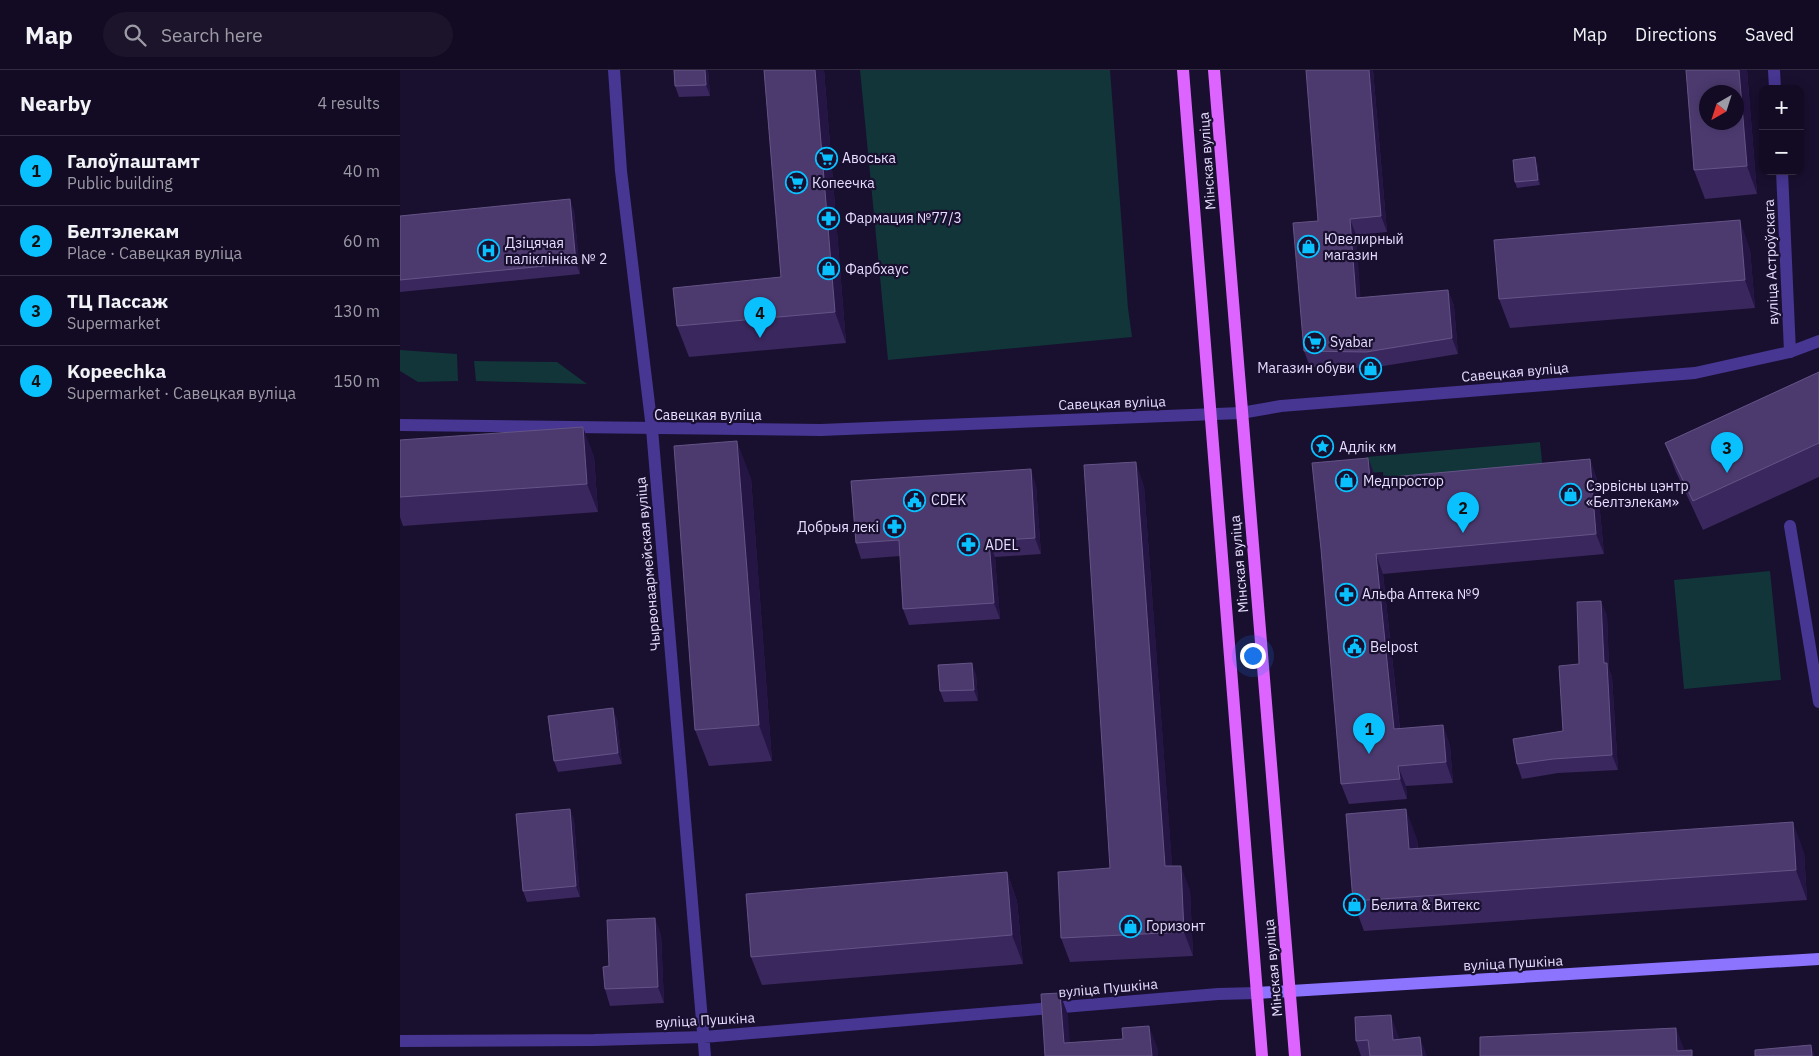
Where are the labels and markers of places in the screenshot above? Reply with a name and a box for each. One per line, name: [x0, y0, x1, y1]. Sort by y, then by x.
supermarket icon: Авоська: [814, 146, 838, 170]
place label: Авоська: [842, 149, 897, 167]
supermarket icon: Копеечка: [784, 171, 808, 195]
place label: Копеечка: [812, 174, 875, 192]
pharmacy icon: Фармация №77/3: [817, 206, 841, 230]
place label: Фармация №77/3: [845, 209, 962, 227]
place label: Ювелирный магазин: [1324, 230, 1404, 264]
place label: Дзіцячая паліклініка № 2: [505, 234, 607, 268]
shop icon: Ювелирный магазин: [1296, 235, 1320, 259]
hospital icon: Дзіцячая паліклініка № 2: [477, 239, 501, 263]
shop icon: Фарбхаус: [817, 257, 841, 281]
place label: Фарбхаус: [845, 260, 909, 278]
pin: 4: [744, 297, 776, 338]
supermarket icon: Syabar: [1302, 330, 1326, 354]
place label: Syabar: [1330, 333, 1373, 351]
shop icon: Магазин обуви: [1359, 356, 1383, 380]
place label: Магазин обуви: [1257, 359, 1355, 377]
pin: 3: [1711, 432, 1743, 473]
place icon: Адлік км: [1311, 435, 1335, 459]
place label: Адлік км: [1339, 438, 1397, 456]
shop icon: Медпростор: [1335, 469, 1359, 493]
place label: Медпростор: [1363, 472, 1444, 490]
place label: Сэрвісны цэнтр «Белтэлекам»: [1586, 477, 1689, 511]
shop icon: Сэрвісны цэнтр «Белтэлекам»: [1558, 482, 1582, 506]
public building icon: CDEK: [903, 488, 927, 512]
place label: CDEK: [931, 491, 966, 509]
pin: 2: [1447, 492, 1479, 533]
pharmacy icon: Добрыя лекі: [883, 515, 907, 539]
place label: Добрыя лекі: [797, 518, 879, 536]
pharmacy icon: ADEL: [957, 533, 981, 557]
place label: ADEL: [985, 536, 1019, 554]
pharmacy icon: Альфа Аптека №9: [1334, 582, 1358, 606]
place label: Альфа Аптека №9: [1362, 585, 1480, 603]
public building icon: Belpost: [1342, 635, 1366, 659]
place label: Belpost: [1370, 638, 1418, 656]
pin: 1: [1353, 713, 1385, 754]
shop icon: Белита & Витекс: [1343, 893, 1367, 917]
place label: Белита & Витекс: [1371, 896, 1480, 914]
shop icon: Горизонт: [1118, 914, 1142, 938]
place label: Горизонт: [1146, 917, 1206, 935]

